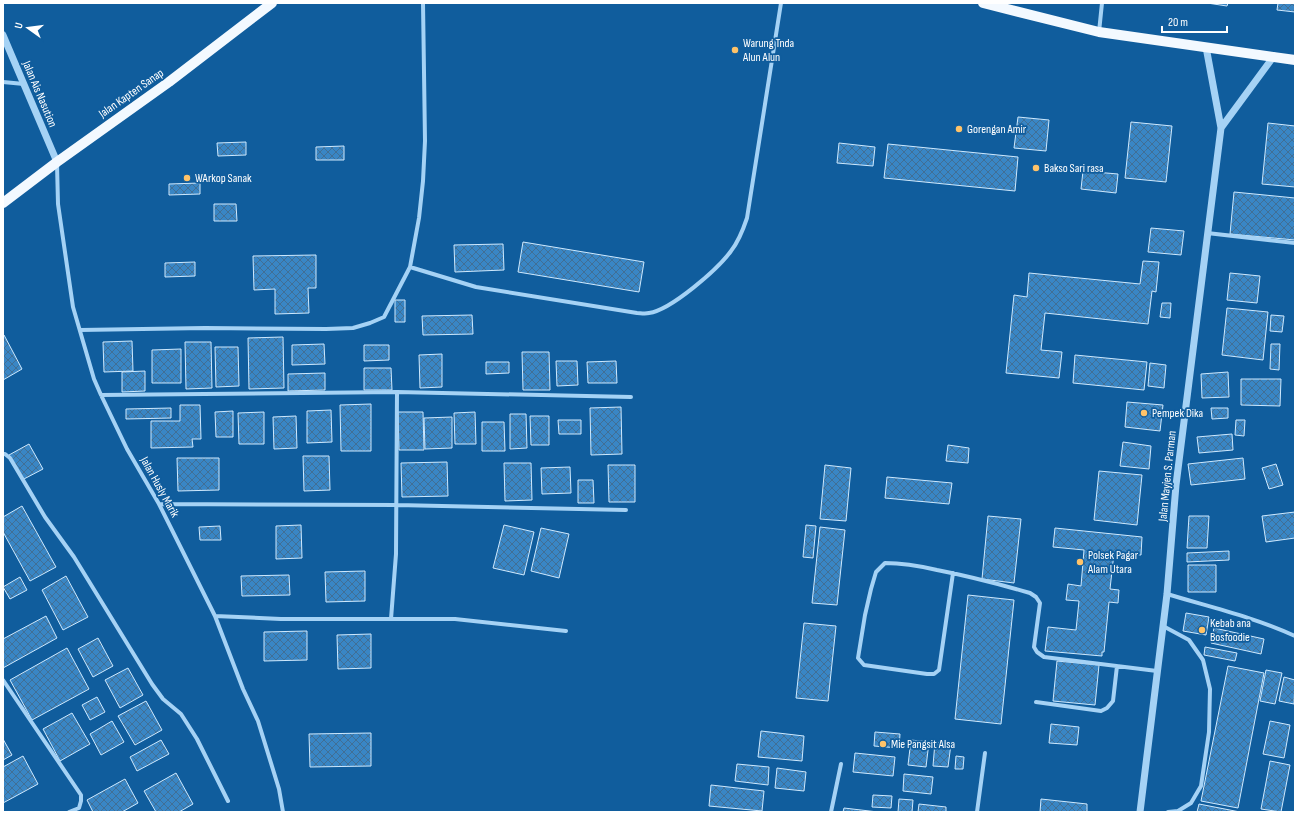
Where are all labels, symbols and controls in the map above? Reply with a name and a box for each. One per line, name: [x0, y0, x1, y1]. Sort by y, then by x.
north arrow: [8, 8, 48, 48]
scale bar: [1162, 8, 1227, 34]
text: 20 m: [1168, 15, 1188, 30]
text: U: [12, 21, 26, 30]
place label: Warung Tnda Alun Alun: [742, 36, 795, 65]
marker: Warung Tnda Alun Alun: [730, 45, 740, 55]
street label: Jalan Ais Nasution: [18, 58, 60, 130]
street label: Jalan Kapten Sanap: [95, 65, 167, 122]
place label: Gorengan Amir: [967, 122, 1027, 137]
marker: Gorengan Amir: [954, 124, 964, 134]
place label: Bakso Sari rasa: [1044, 161, 1104, 176]
marker: Bakso Sari rasa: [1031, 163, 1041, 173]
place label: WArkop Sanak: [195, 171, 252, 186]
marker: WArkop Sanak: [182, 173, 192, 183]
place label: Pempek Dika: [1152, 406, 1204, 421]
marker: Pempek Dika: [1139, 408, 1149, 418]
street label: Jalan Mayjen S. Parman: [1155, 430, 1180, 523]
street label: Jalan Husly Marik: [136, 453, 183, 521]
place label: Polsek Pagar Alam Utara: [1087, 548, 1139, 577]
marker: Polsek Pagar Alam Utara: [1075, 557, 1085, 567]
place label: Kebab ana Bosfoodie: [1210, 616, 1251, 645]
marker: Kebab ana Bosfoodie: [1197, 625, 1207, 635]
place label: Mie Pangsit Alsa: [891, 737, 955, 752]
marker: Mie Pangsit Alsa: [878, 739, 888, 749]

